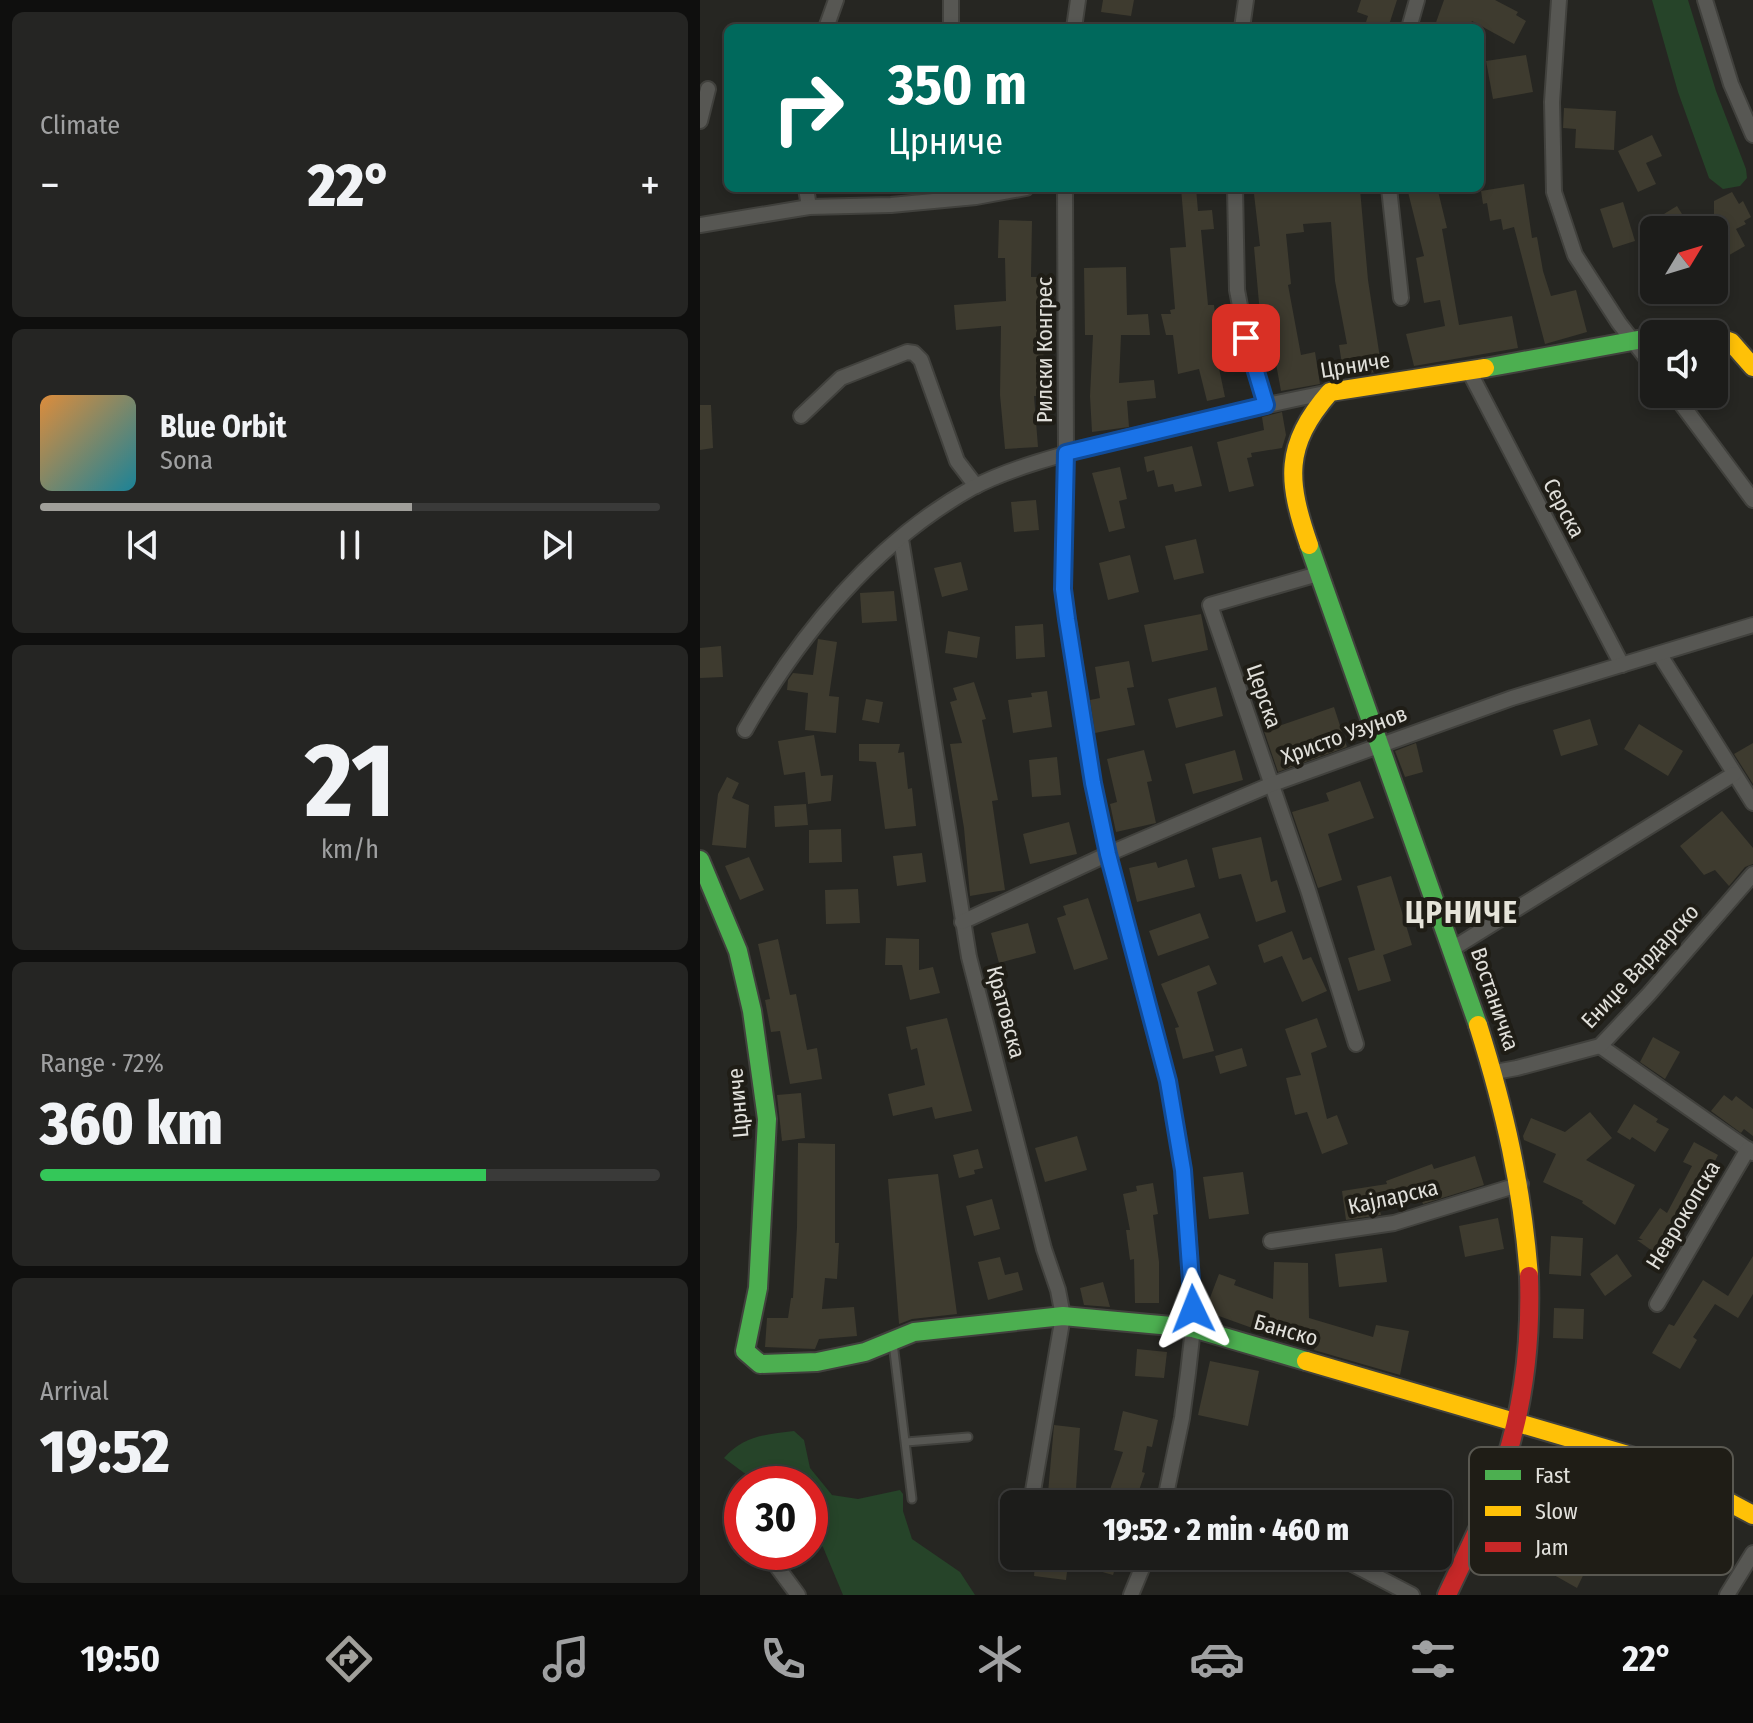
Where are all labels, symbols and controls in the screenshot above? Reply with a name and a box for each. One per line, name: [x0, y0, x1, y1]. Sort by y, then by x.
text: 350 m: [888, 52, 1027, 119]
icon: right: [756, 56, 860, 160]
text: Climate: [40, 110, 120, 141]
text: Црниче: [888, 120, 1003, 164]
text: 22°: [308, 150, 392, 222]
text: −: [40, 159, 60, 212]
text: +: [640, 159, 660, 212]
north arrow: [1640, 216, 1728, 304]
map controls: [1640, 216, 1728, 408]
street label: Рилски Конгрес: [1031, 276, 1058, 423]
pin: [1212, 304, 1280, 372]
icon: arrive: [1224, 316, 1268, 360]
button: sound: [1640, 320, 1728, 408]
street label: Црниче: [1318, 346, 1392, 384]
text: Blue Orbit: [160, 409, 286, 445]
text: Sona: [160, 445, 213, 476]
street label: Серска: [1537, 474, 1591, 542]
icon: previous: [121, 523, 165, 567]
icon: pause: [328, 523, 372, 567]
icon: next: [535, 523, 579, 567]
street label: Церска: [1240, 660, 1288, 732]
street label: Христо Узунов: [1277, 700, 1411, 770]
text: 21: [305, 719, 395, 844]
text: km/h: [321, 834, 379, 865]
district label: ЦРНИЧЕ: [1405, 895, 1519, 931]
street label: Ениџе Вардарско: [1576, 898, 1704, 1034]
street label: Востаничка: [1465, 944, 1525, 1054]
street label: Кратовска: [981, 963, 1031, 1061]
text: Range · 72%: [40, 1048, 164, 1079]
street label: Црниче: [721, 1067, 755, 1139]
text: 360 km: [40, 1088, 223, 1160]
street label: Неврокопска: [1640, 1156, 1726, 1274]
street label: Кајларска: [1345, 1174, 1441, 1220]
position arrow: [1151, 1267, 1235, 1351]
street label: Банско: [1251, 1308, 1321, 1352]
text: Arrival: [40, 1376, 109, 1407]
text: 19:52: [40, 1416, 170, 1488]
legend: [1469, 1447, 1733, 1575]
text: Fast: [1535, 1462, 1571, 1489]
speed limit sign: 30: [724, 1466, 828, 1570]
text: Slow: [1535, 1498, 1578, 1525]
text: 19:52 · 2 min · 460 m: [1103, 1512, 1349, 1548]
text: Jam: [1535, 1534, 1569, 1561]
icon: directions: [321, 1631, 377, 1687]
icon: music: [538, 1631, 594, 1687]
icon: phone: [755, 1631, 811, 1687]
icon: climate: [972, 1631, 1028, 1687]
icon: car: [1189, 1631, 1245, 1687]
icon: filters: [1405, 1631, 1461, 1687]
text: 19:50: [80, 1637, 160, 1681]
text: 22°: [1622, 1637, 1672, 1681]

